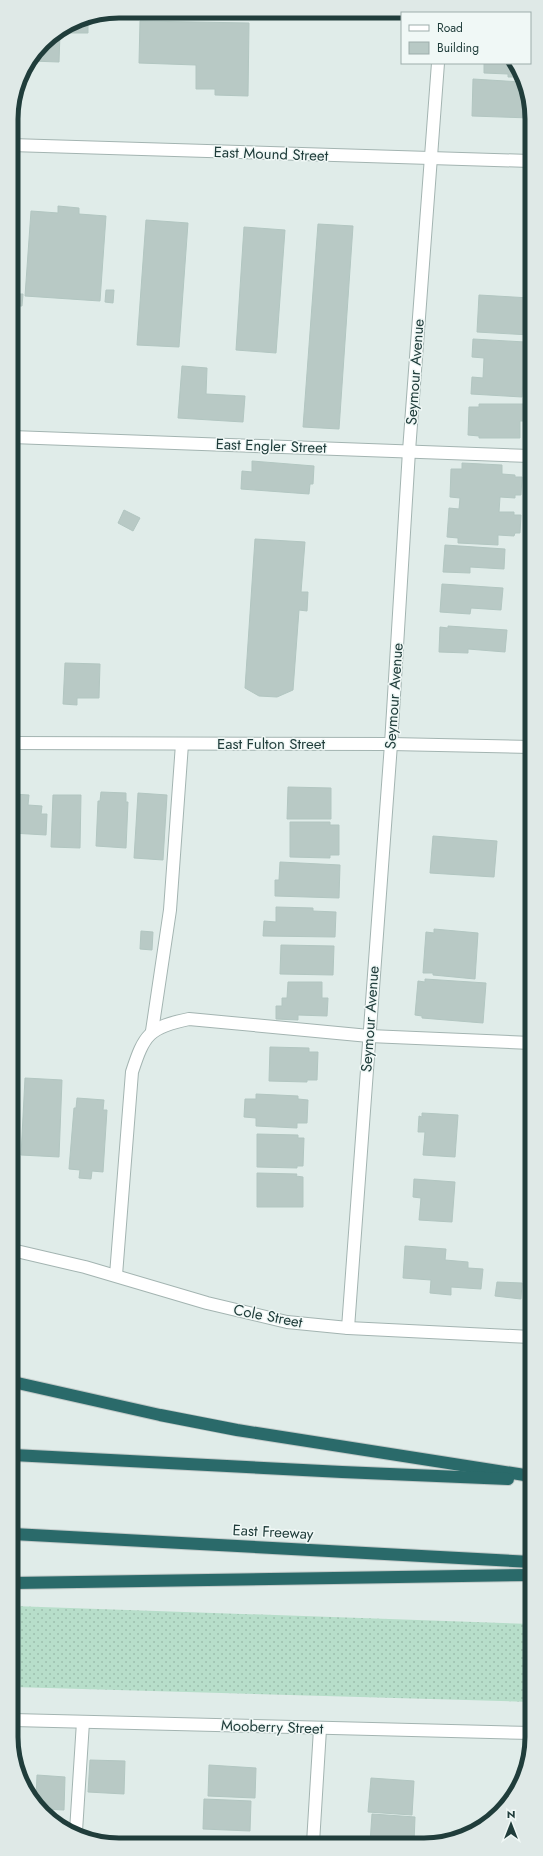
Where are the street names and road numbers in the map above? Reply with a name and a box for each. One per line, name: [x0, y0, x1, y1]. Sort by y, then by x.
street label: East Mound Street: [213, 141, 329, 167]
street label: Seymour Avenue: [400, 318, 430, 426]
street label: East Engler Street: [215, 433, 327, 459]
street label: Seymour Avenue: [379, 642, 409, 750]
street label: East Fulton Street: [217, 733, 325, 755]
street label: Seymour Avenue: [355, 965, 385, 1073]
street label: Cole Street: [232, 1299, 305, 1334]
street label: East Freeway: [232, 1519, 314, 1545]
street label: Mooberry Street: [220, 1714, 324, 1740]

